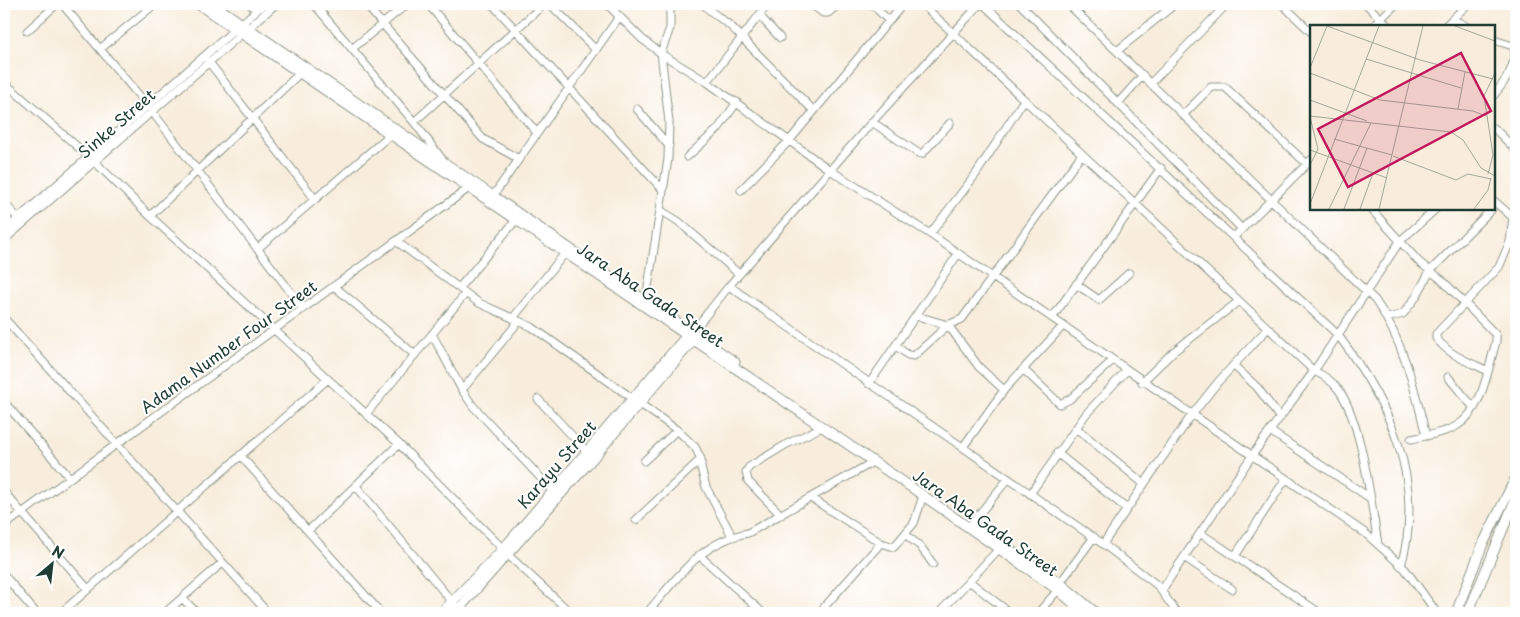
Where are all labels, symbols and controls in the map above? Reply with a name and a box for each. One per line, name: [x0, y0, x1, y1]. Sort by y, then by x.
inset map: [1310, 25, 1495, 210]
street label: Sinke Street: [72, 82, 160, 163]
street label: Jara Aba Gada Street: [573, 236, 730, 352]
street label: Adama Number Four Street: [135, 273, 322, 418]
street label: Karayu Street: [511, 414, 601, 513]
street label: Jara Aba Gada Street: [908, 463, 1064, 582]
north arrow: [28, 540, 78, 590]
text: N: [49, 540, 68, 564]

